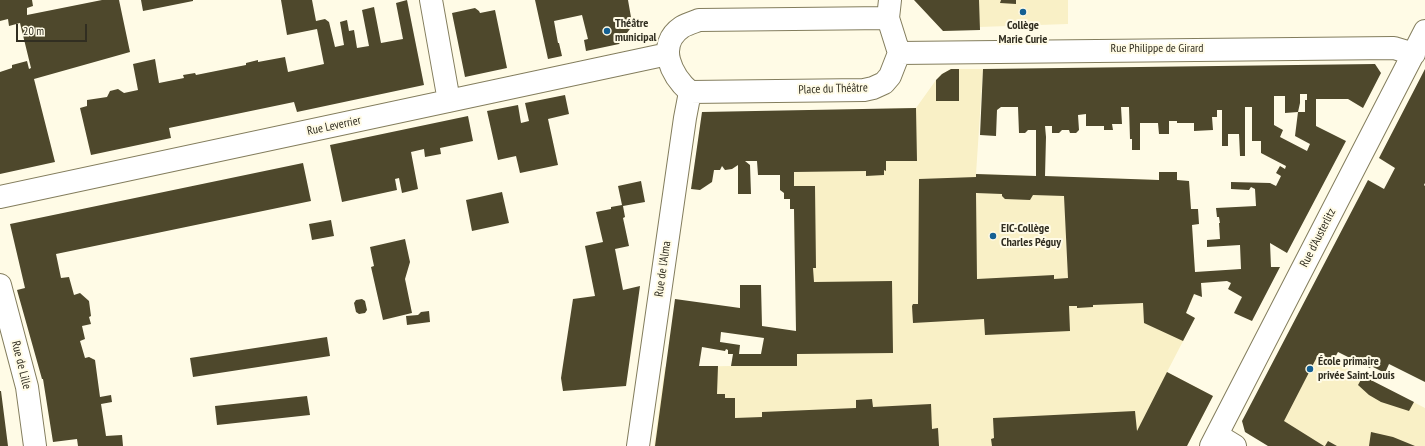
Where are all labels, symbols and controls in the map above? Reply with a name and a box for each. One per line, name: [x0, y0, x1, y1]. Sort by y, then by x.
marker: Collège Marie Curie: [1018, 7, 1028, 17]
scale bar: [18, 16, 89, 42]
place label: Théâtre municipal: [615, 17, 657, 45]
place label: Collège Marie Curie: [999, 19, 1047, 47]
text: 20 m: [23, 23, 44, 38]
marker: Théâtre municipal: [602, 26, 612, 36]
street label: Rue Philippe de Girard: [1111, 42, 1203, 56]
street label: Place du Théâtre: [798, 81, 868, 97]
street label: Rue Leverrier: [306, 113, 362, 139]
street label: Rue d'Austerlitz: [1297, 206, 1339, 270]
place label: EIC-Collège Charles Péguy: [1001, 222, 1061, 250]
marker: EIC-Collège Charles Péguy: [988, 231, 998, 241]
street label: Rue de l'Alma: [652, 240, 674, 298]
street label: Rue de Lille: [8, 339, 34, 391]
place label: École primaire privée Saint-Louis: [1318, 355, 1395, 383]
marker: École primaire privée Saint-Louis: [1305, 364, 1315, 374]

